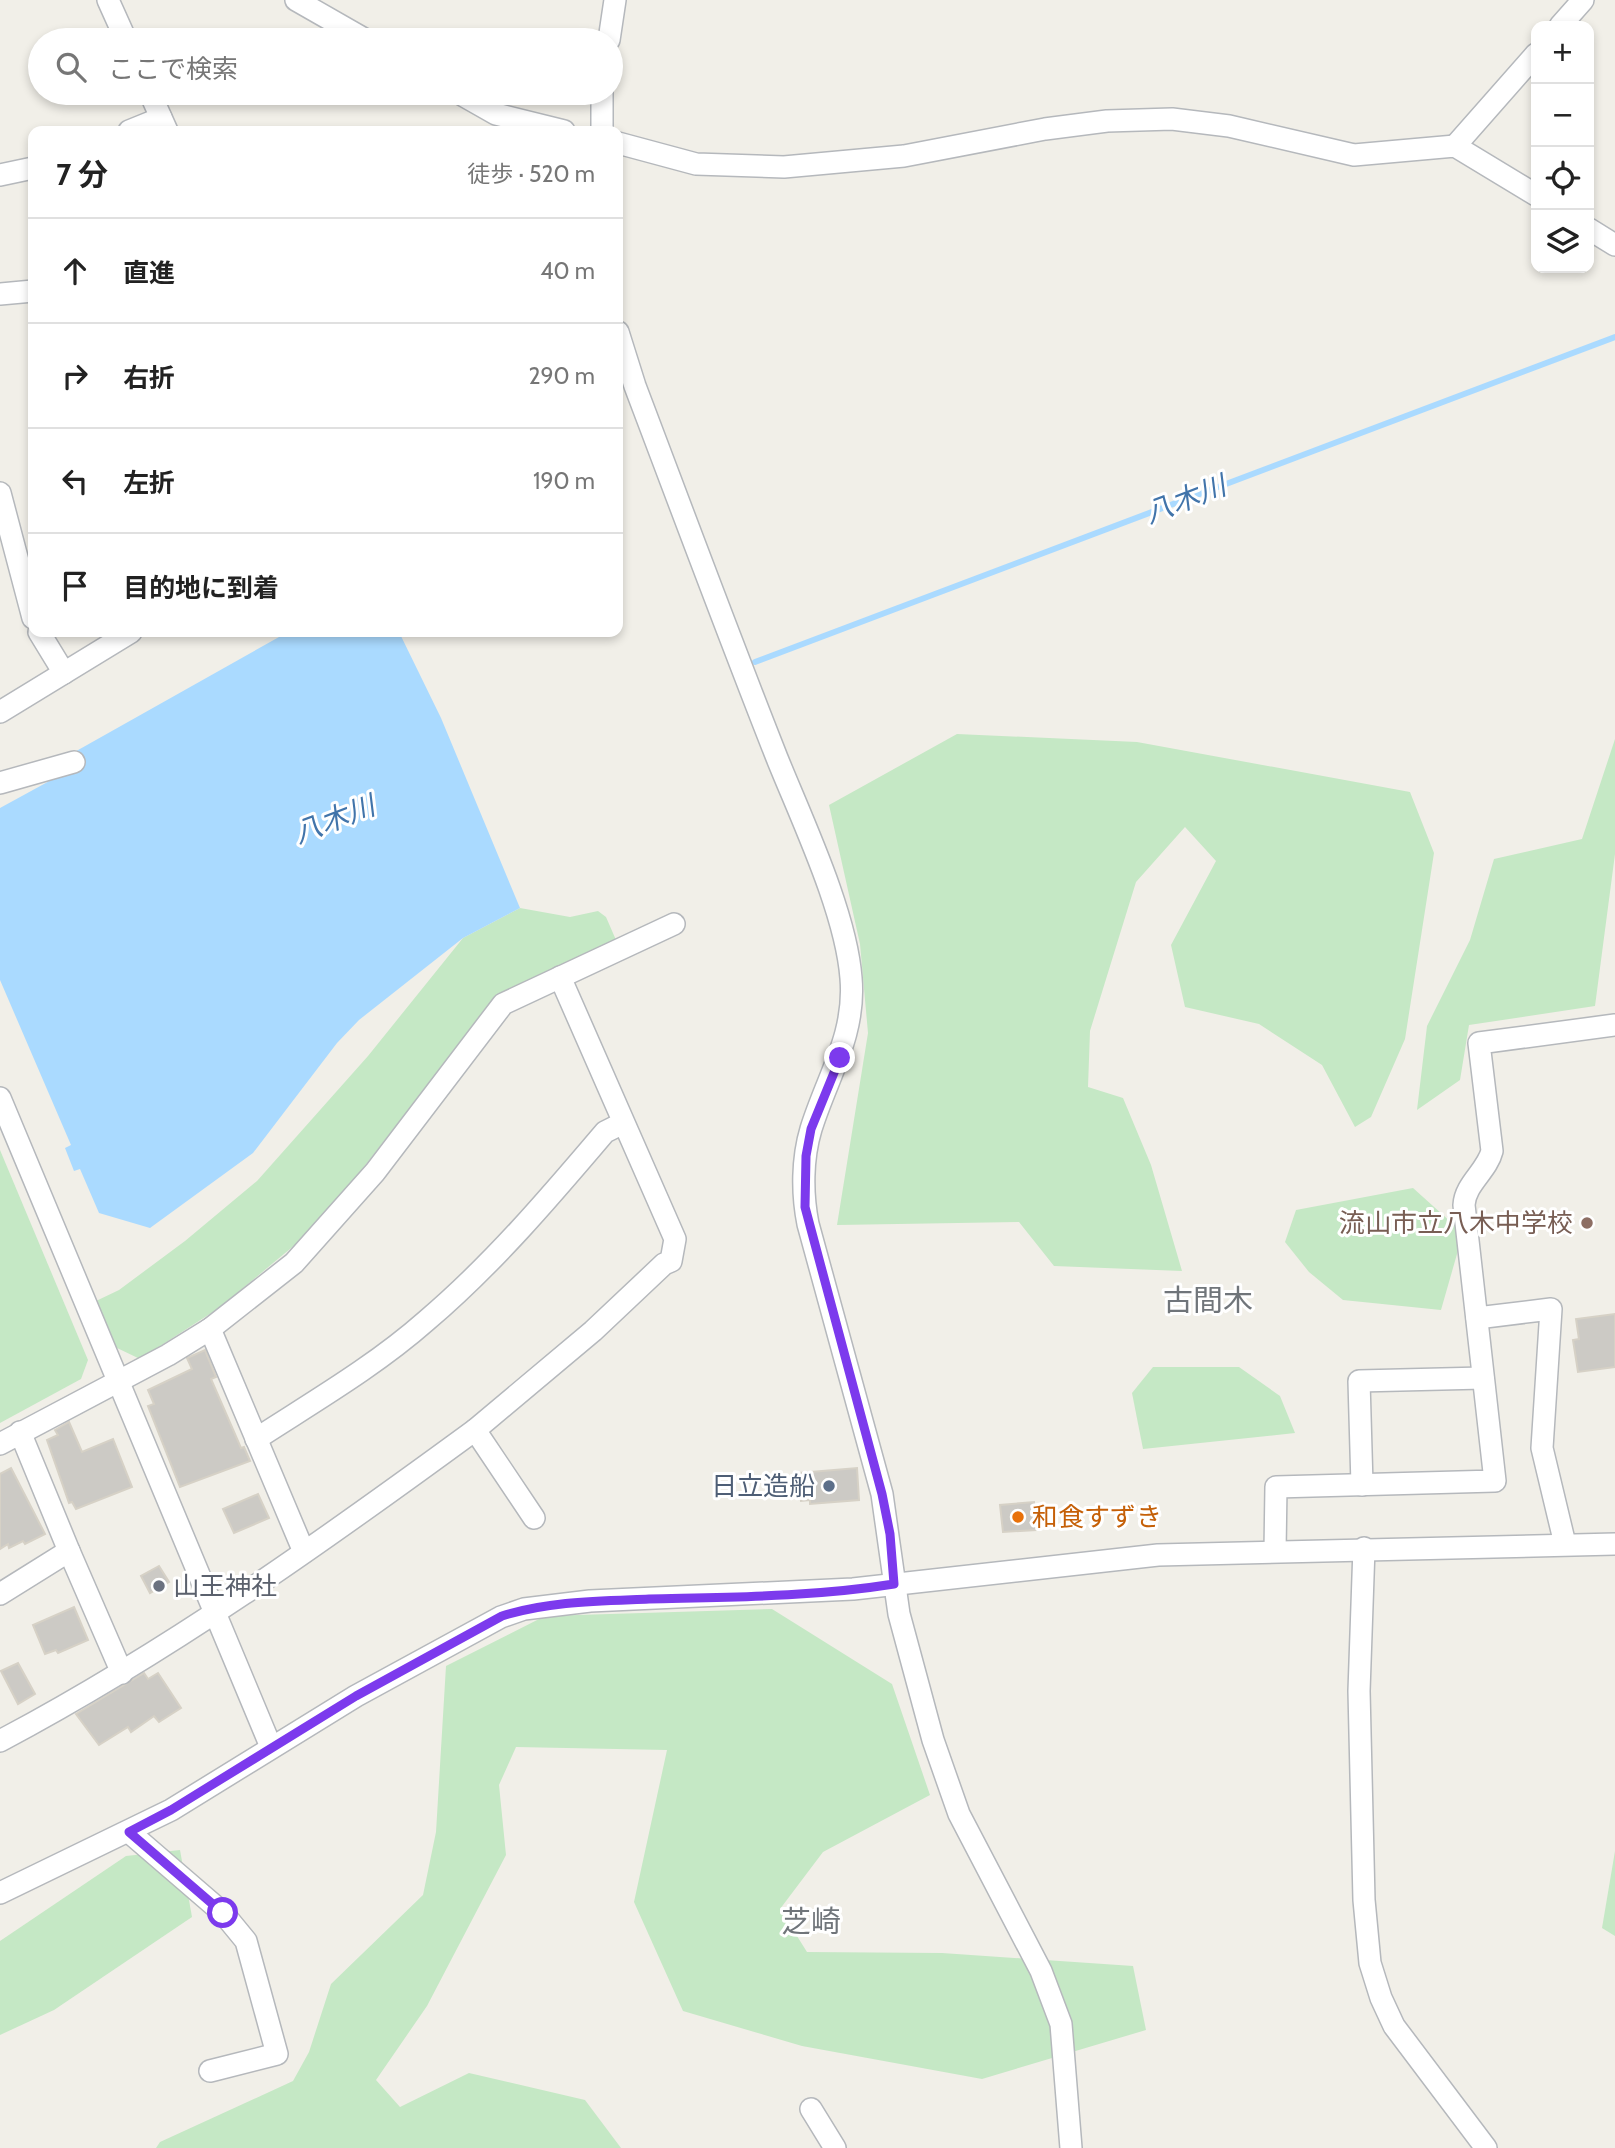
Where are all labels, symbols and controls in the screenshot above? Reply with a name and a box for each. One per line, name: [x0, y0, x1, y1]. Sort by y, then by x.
map controls: [1531, 21, 1594, 273]
button: +: [1531, 21, 1594, 84]
search box: [28, 28, 623, 105]
icon: search: [52, 48, 90, 86]
text: ここで検索: [108, 53, 238, 85]
button: −: [1531, 84, 1594, 147]
button: locate: [1531, 147, 1594, 210]
text: 7 分: [56, 156, 108, 193]
text: 徒歩 · 520 m: [467, 160, 595, 188]
button: layers: [1531, 210, 1594, 273]
icon: ahead: [56, 252, 94, 290]
text: 直進: [123, 257, 175, 289]
text: 40 m: [540, 257, 595, 285]
icon: right: [56, 357, 94, 395]
text: 右折: [123, 362, 175, 394]
text: 290 m: [528, 362, 595, 390]
icon: left: [56, 462, 94, 500]
text: 左折: [123, 467, 175, 499]
text: 190 m: [533, 467, 595, 495]
water label: 八木川: [1140, 467, 1233, 530]
icon: arrive: [56, 567, 94, 605]
text: 目的地に到着: [123, 572, 279, 604]
water label: 八木川: [289, 787, 382, 850]
route end: [824, 1042, 855, 1073]
place label: 流山市立八木中学校: [1339, 1207, 1573, 1239]
marker: 流山市立八木中学校: [1579, 1215, 1595, 1231]
district label: 古間木: [1163, 1282, 1253, 1319]
place label: 日立造船: [711, 1470, 815, 1502]
marker: 日立造船: [821, 1478, 837, 1494]
place label: 和食すずき: [1032, 1501, 1162, 1533]
marker: 和食すずき: [1010, 1509, 1026, 1525]
place label: 山王神社: [173, 1570, 277, 1602]
marker: 山王神社: [151, 1578, 167, 1594]
route start: [207, 1897, 238, 1928]
district label: 芝崎: [781, 1903, 841, 1940]

